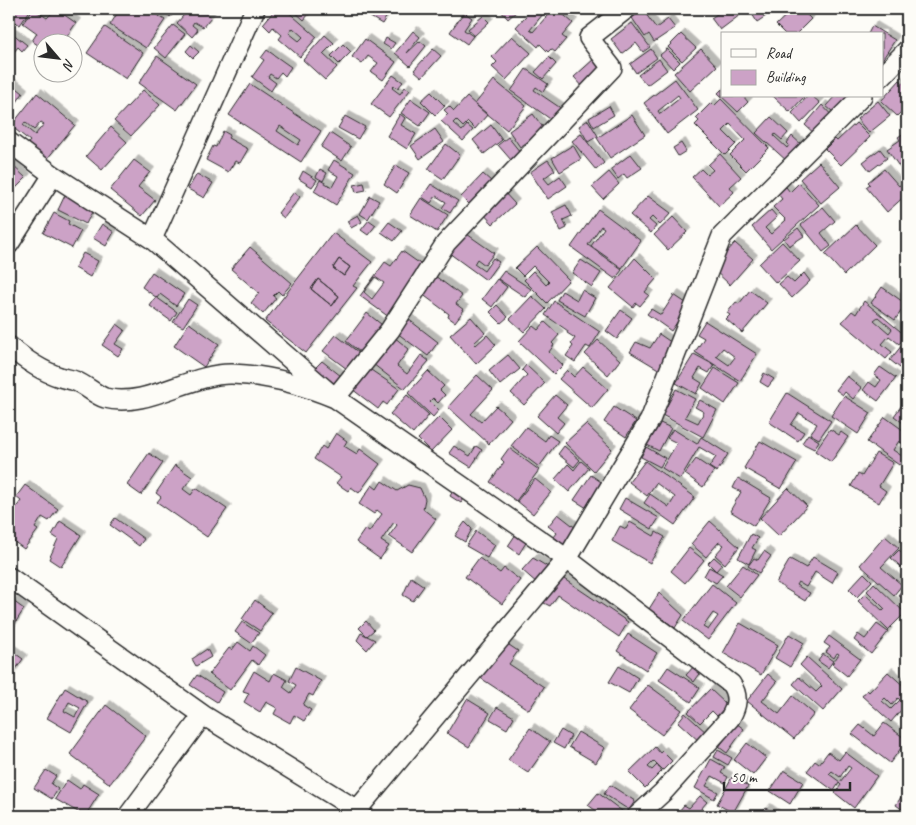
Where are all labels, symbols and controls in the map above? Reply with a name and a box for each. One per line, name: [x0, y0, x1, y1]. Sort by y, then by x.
north arrow: [32, 32, 82, 82]
legend: [721, 32, 884, 98]
text: Road: [766, 44, 793, 63]
text: N: [58, 56, 79, 74]
text: Building: [766, 68, 806, 87]
scale bar: [724, 760, 850, 792]
text: 50 m: [731, 768, 758, 787]

